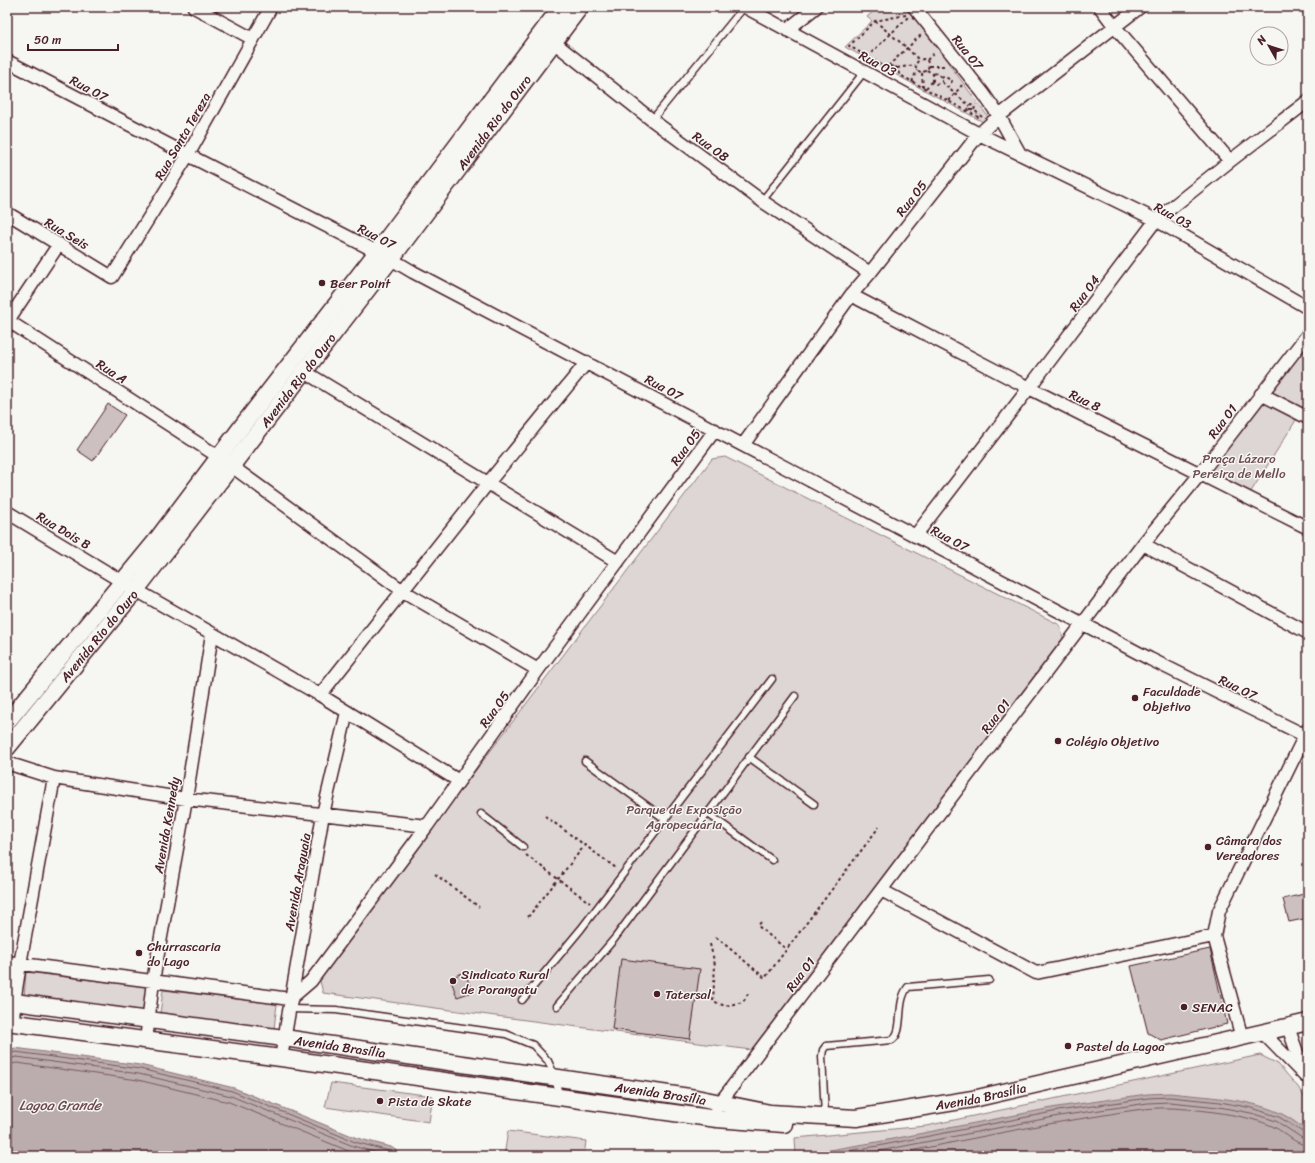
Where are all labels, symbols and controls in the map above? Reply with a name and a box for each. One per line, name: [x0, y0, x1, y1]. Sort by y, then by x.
scale bar: [28, 26, 118, 52]
north arrow: [1249, 26, 1289, 66]
text: 50 m: [34, 29, 61, 51]
street label: Rua 07: [946, 29, 990, 76]
text: N: [1251, 31, 1272, 50]
street label: Rua 03: [855, 44, 901, 83]
street label: Rua 07: [66, 69, 113, 109]
street label: Avenida Rio do Ouro: [450, 69, 538, 176]
street label: Rua Santa Tereza: [148, 88, 217, 185]
street label: Rua 08: [687, 125, 734, 168]
street label: Rua 05: [890, 175, 933, 222]
street label: Rua 03: [1150, 196, 1196, 235]
street label: Rua Seis: [40, 211, 94, 256]
street label: Rua 07: [354, 217, 401, 257]
street label: Rua 04: [1063, 270, 1106, 317]
place label: Beer Point: [330, 272, 391, 295]
marker: Beer Point: [317, 278, 327, 288]
street label: Avenida Rio do Ouro: [254, 328, 342, 433]
street label: Rua A: [92, 353, 132, 390]
street label: Rua 07: [641, 368, 688, 408]
street label: Rua 8: [1065, 383, 1105, 418]
street label: Rua 01: [1202, 399, 1243, 444]
street label: Rua 05: [664, 424, 707, 471]
park label: Praça Lázaro Pereira de Mello: [1192, 447, 1286, 485]
street label: Rua Dois B: [32, 505, 95, 556]
street label: Rua 07: [927, 519, 974, 559]
street label: Avenida Rio do Ouro: [53, 584, 144, 688]
street label: Rua 07: [1215, 668, 1262, 707]
place label: Faculdade Objetivo: [1143, 680, 1201, 718]
street label: Rua 05: [473, 686, 516, 733]
marker: Faculdade Objetivo: [1130, 693, 1140, 703]
street label: Rua 01: [975, 694, 1016, 739]
place label: Colégio Objetivo: [1066, 730, 1160, 753]
marker: Colégio Objetivo: [1053, 736, 1063, 746]
street label: Avenida Kennedy: [147, 775, 186, 876]
park label: Parque de Exposição Agropecuária: [626, 798, 742, 836]
place label: Câmara dos Vereadores: [1216, 829, 1283, 867]
street label: Avenida Araguaia: [277, 831, 318, 934]
marker: Câmara dos Vereadores: [1203, 842, 1213, 852]
place label: Churrascaria do Lago: [147, 935, 221, 973]
marker: Churrascaria do Lago: [134, 948, 144, 958]
street label: Rua 01: [780, 952, 821, 997]
place label: Sindicato Rural de Porangatu: [461, 963, 550, 1001]
marker: Sindicato Rural de Porangatu: [448, 976, 458, 986]
place label: Tatersal: [665, 983, 711, 1006]
marker: Tatersal: [652, 989, 662, 999]
place label: SENAC: [1192, 996, 1233, 1019]
marker: SENAC: [1179, 1002, 1189, 1012]
street label: Avenida Brasília: [292, 1028, 388, 1065]
place label: Pastel da Lagoa: [1076, 1035, 1165, 1058]
marker: Pastel da Lagoa: [1063, 1041, 1073, 1051]
street label: Avenida Brasília: [612, 1075, 709, 1112]
street label: Avenida Brasília: [933, 1076, 1029, 1117]
place label: Pista de Skate: [388, 1090, 472, 1113]
water label: Lagoa Grande: [19, 1093, 103, 1118]
marker: Pista de Skate: [375, 1096, 385, 1106]

